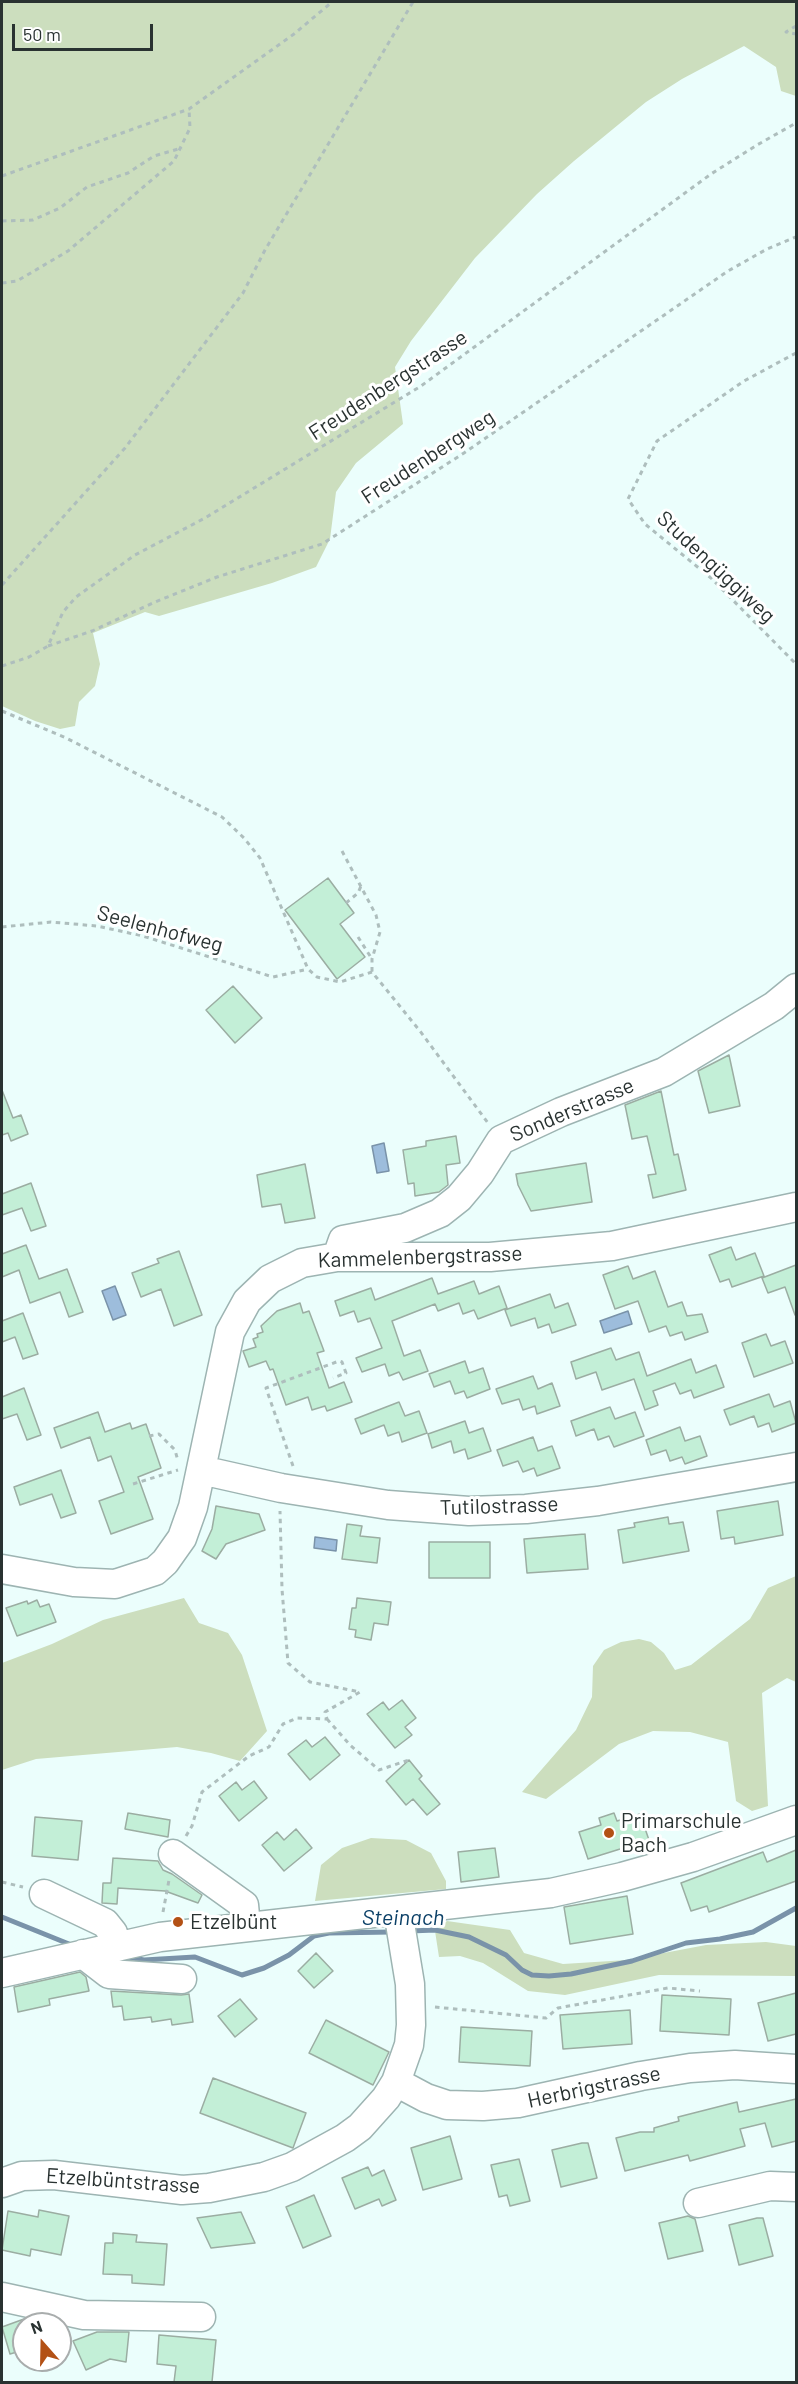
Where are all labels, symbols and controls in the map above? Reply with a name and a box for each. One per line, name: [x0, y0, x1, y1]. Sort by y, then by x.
scale bar: [15, 12, 156, 50]
text: 50 m: [23, 23, 61, 45]
street label: Freudenbergstrasse: [304, 324, 472, 446]
street label: Freudenbergweg: [357, 405, 499, 509]
street label: Studengüggiweg: [652, 506, 780, 628]
street label: Seelenhofweg: [94, 900, 226, 958]
street label: Sonderstrasse: [506, 1073, 638, 1147]
street label: Kammelenbergstrasse: [317, 1241, 523, 1273]
street label: Tutilostrasse: [439, 1491, 559, 1521]
place label: Primarschule Bach: [621, 1808, 742, 1858]
marker: Primarschule Bach: [602, 1826, 616, 1840]
water label: Steinach: [362, 1905, 444, 1931]
place label: Etzelbünt: [190, 1909, 277, 1935]
marker: Etzelbünt: [171, 1915, 185, 1929]
street label: Herbrigstrasse: [525, 2061, 663, 2113]
street label: Etzelbüntstrasse: [45, 2163, 201, 2199]
north arrow: [12, 2312, 72, 2372]
text: N: [28, 2316, 45, 2337]

